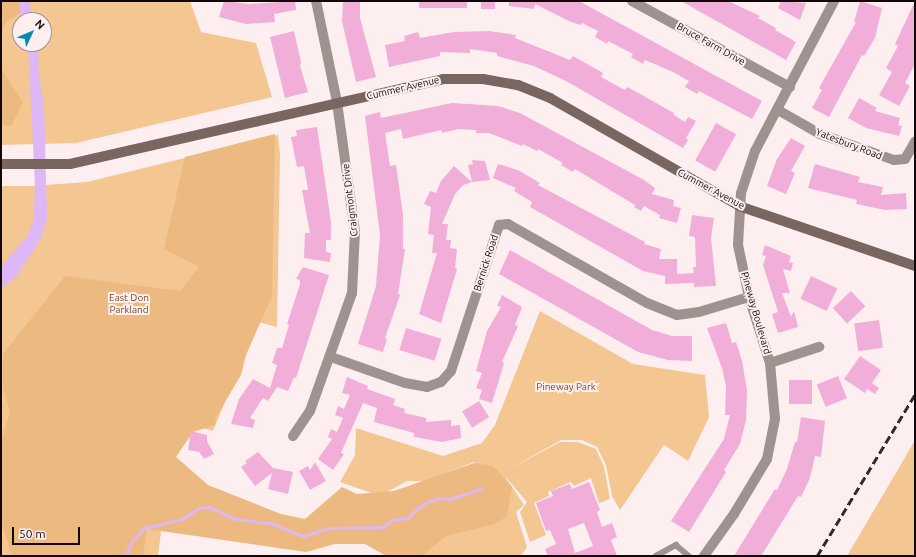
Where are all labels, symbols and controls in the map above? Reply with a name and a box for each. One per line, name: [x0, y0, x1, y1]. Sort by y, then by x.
north arrow: [12, 12, 52, 52]
text: N: [33, 17, 47, 31]
street label: Bruce Farm Drive: [675, 20, 747, 68]
street label: Cummer Avenue: [365, 74, 441, 102]
street label: Yatesbury Road: [814, 126, 884, 162]
street label: Craigmont Drive: [340, 163, 360, 237]
street label: Cummer Avenue: [675, 166, 747, 212]
street label: Bernick Road: [471, 233, 501, 293]
street label: Pineway Boulevard: [738, 270, 774, 356]
park label: East Don Parkland: [109, 291, 149, 314]
park label: Pineway Park: [536, 381, 596, 393]
scale bar: [14, 519, 82, 545]
text: 50 m: [19, 527, 46, 540]

